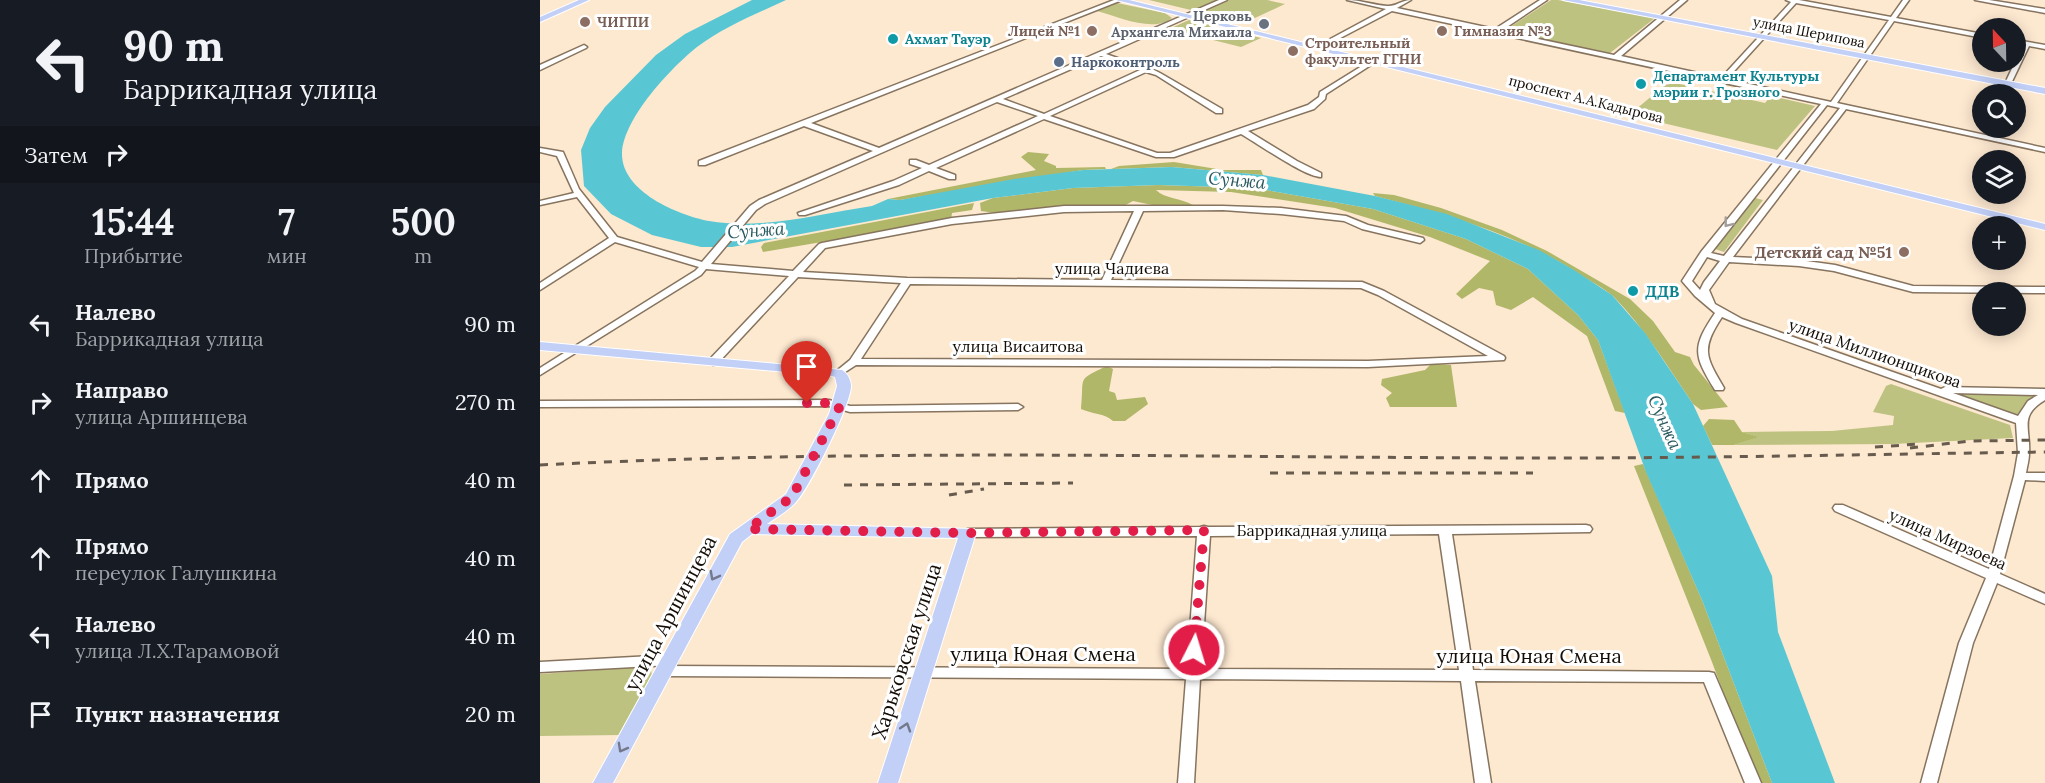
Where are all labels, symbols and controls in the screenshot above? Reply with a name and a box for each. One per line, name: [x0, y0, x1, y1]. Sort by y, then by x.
place label: Церковь Архангела Михаила: [1111, 7, 1253, 41]
street label: улица Шерипова: [1751, 12, 1867, 52]
place label: ЧИГПИ: [597, 13, 649, 31]
marker: ЧИГПИ: [578, 15, 592, 29]
marker: Церковь Архангела Михаила: [1257, 17, 1271, 31]
north arrow: [1972, 18, 2026, 72]
map controls: [1972, 18, 2026, 336]
text: 90 m: [123, 19, 224, 73]
place label: Лицей №1: [1008, 22, 1080, 40]
place label: Гимназия №3: [1454, 22, 1552, 40]
icon: left: [24, 24, 102, 102]
marker: Лицей №1: [1085, 24, 1099, 38]
marker: Гимназия №3: [1435, 24, 1449, 38]
place label: Ахмат Тауэр: [905, 30, 991, 48]
marker: Ахмат Тауэр: [886, 32, 900, 46]
place label: Строительный факультет ГГНИ: [1305, 34, 1422, 68]
marker: Строительный факультет ГГНИ: [1286, 44, 1300, 58]
place label: Наркоконтроль: [1071, 53, 1180, 71]
marker: Наркоконтроль: [1052, 55, 1066, 69]
place label: Департамент Культуры мэрии г. Грозного: [1653, 67, 1819, 101]
street label: проспект А.А.Кадырова: [1507, 71, 1665, 127]
text: Баррикадная улица: [123, 72, 377, 106]
marker: Департамент Культуры мэрии г. Грозного: [1634, 77, 1648, 91]
button: search: [1972, 84, 2026, 138]
icon: right: [100, 138, 133, 171]
text: Затем: [24, 141, 88, 169]
button: layers: [1972, 150, 2026, 204]
water label: Сунжа: [1207, 166, 1267, 194]
text: 15:44: [92, 199, 175, 245]
text: 7: [278, 199, 295, 245]
text: 500: [391, 199, 456, 245]
one-way arrow: [1725, 216, 1736, 227]
button: +: [1972, 216, 2026, 270]
water label: Сунжа: [727, 217, 786, 243]
place label: Детский сад №51: [1755, 242, 1892, 262]
text: Прибытие: [84, 243, 183, 268]
text: мин: [267, 243, 307, 268]
text: m: [414, 243, 432, 268]
marker: Детский сад №51: [1897, 245, 1911, 259]
street label: улица Чадиева: [1055, 258, 1169, 278]
place label: ДДВ: [1645, 281, 1680, 301]
button: −: [1972, 282, 2026, 336]
marker: ДДВ: [1626, 284, 1640, 298]
text: Налево: [75, 298, 156, 326]
icon: left: [24, 308, 57, 341]
text: 90 m: [464, 310, 516, 338]
street label: улица Миллионщикова: [1786, 314, 1964, 392]
text: Баррикадная улица: [75, 326, 263, 351]
street label: улица Висаитова: [953, 336, 1083, 356]
pin: [781, 341, 832, 403]
icon: arrive: [790, 350, 823, 383]
text: Направо: [75, 376, 169, 404]
icon: right: [24, 386, 57, 419]
text: 270 m: [455, 388, 516, 416]
water label: Сунжа: [1643, 391, 1687, 453]
text: улица Аршинцева: [75, 404, 248, 429]
icon: ahead: [24, 464, 57, 497]
text: Прямо: [75, 466, 149, 494]
text: 40 m: [465, 466, 516, 494]
street label: улица Мирзоева: [1886, 504, 2010, 574]
street label: Баррикадная улица: [1237, 520, 1387, 540]
street label: улица Аршинцева: [618, 531, 722, 695]
text: Прямо: [75, 532, 149, 560]
icon: ahead: [24, 542, 57, 575]
text: 40 m: [465, 544, 516, 572]
text: переулок Галушкина: [75, 560, 277, 585]
street label: Харьковская улица: [866, 560, 946, 742]
one-way arrow: [710, 570, 722, 581]
text: Налево: [75, 610, 156, 638]
position arrow: [1162, 618, 1226, 682]
icon: left: [24, 620, 57, 653]
text: 40 m: [465, 622, 516, 650]
text: улица Л.Х.Тарамовой: [75, 638, 280, 663]
street label: улица Юная Смена: [950, 641, 1136, 666]
street label: улица Юная Смена: [1436, 643, 1622, 668]
icon: arrive: [24, 698, 57, 731]
text: Пункт назначения: [75, 700, 280, 728]
text: 20 m: [465, 700, 516, 728]
one-way arrow: [898, 722, 911, 733]
one-way arrow: [618, 742, 629, 752]

